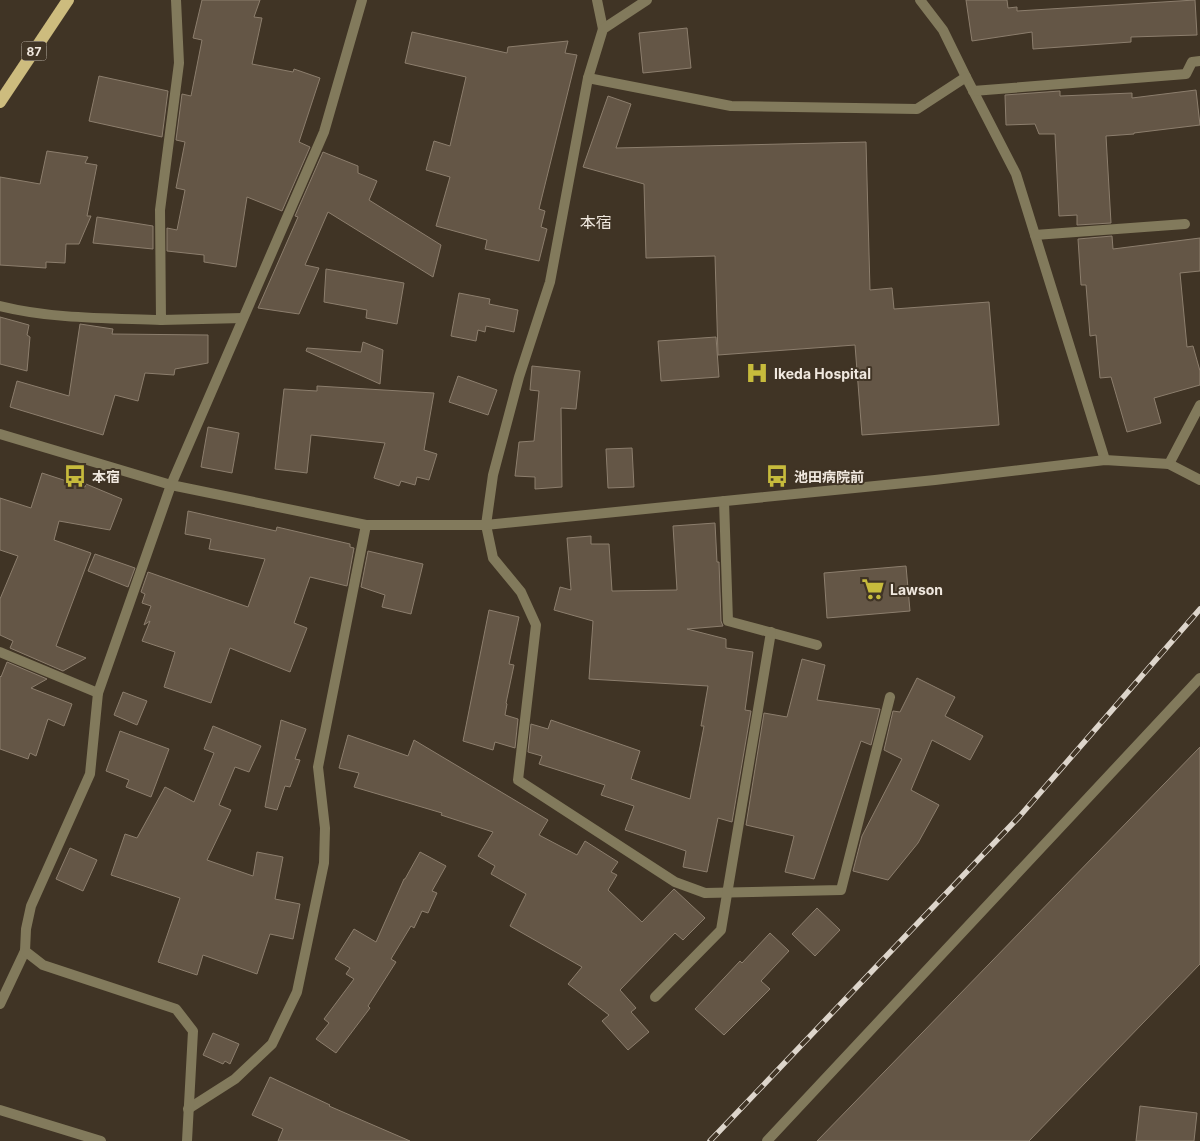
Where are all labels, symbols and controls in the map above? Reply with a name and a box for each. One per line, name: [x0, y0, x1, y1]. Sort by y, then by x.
road number: 87: [22, 41, 46, 60]
district label: 本宿: [580, 212, 612, 232]
hospital icon: Ikeda Hospital: [744, 360, 770, 386]
place label: Ikeda Hospital: [774, 365, 871, 382]
bus stop icon: 本宿: [62, 463, 88, 489]
bus stop icon: 池田病院前: [764, 463, 790, 489]
place label: 本宿: [92, 468, 120, 485]
place label: 池田病院前: [794, 468, 864, 485]
supermarket icon: Lawson: [860, 576, 886, 602]
place label: Lawson: [890, 581, 943, 598]

